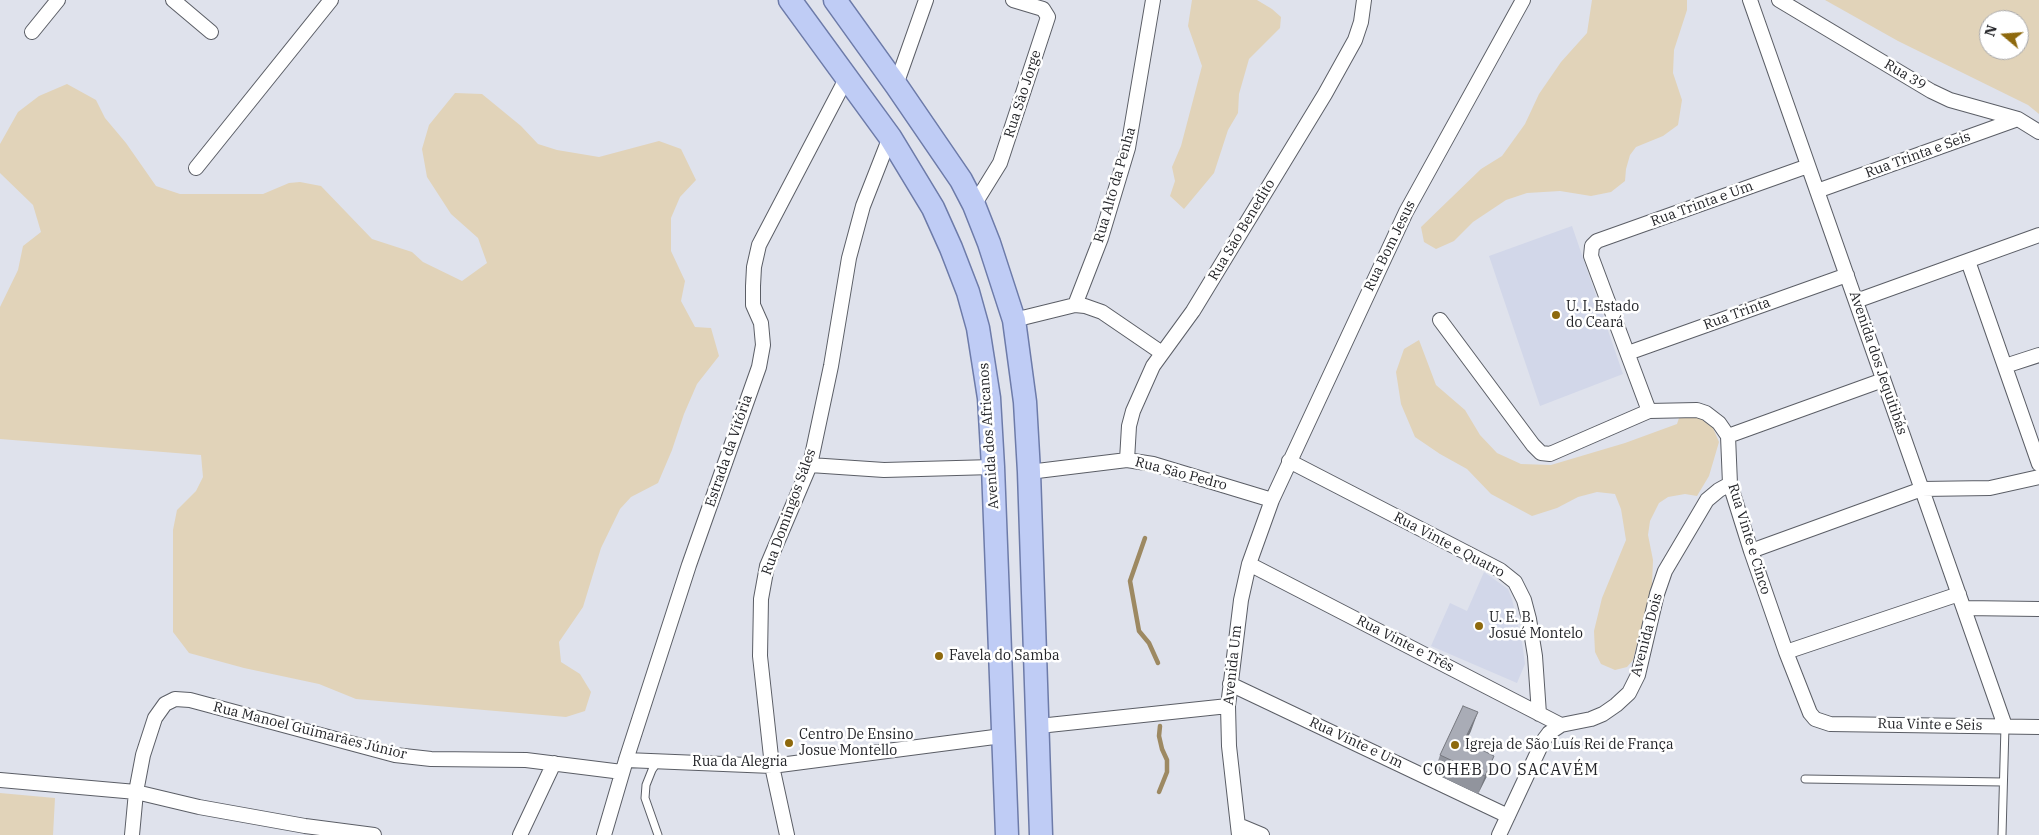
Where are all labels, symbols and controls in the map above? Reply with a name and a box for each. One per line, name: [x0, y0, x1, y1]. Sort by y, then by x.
north arrow: [1979, 10, 2029, 60]
text: N: [1980, 23, 2001, 39]
street label: Rua São Jorge: [1001, 48, 1045, 140]
street label: Rua 39: [1881, 56, 1929, 94]
street label: Rua Alto da Penha: [1090, 125, 1140, 245]
street label: Rua Trinta e Seis: [1863, 128, 1973, 182]
street label: Rua São Benedito: [1205, 176, 1279, 284]
street label: Rua Trinta e Um: [1649, 178, 1755, 230]
street label: Rua Bom Jesus: [1361, 198, 1419, 294]
street label: Avenida dos Jequitibás: [1845, 289, 1911, 437]
street label: Rua Trinta: [1701, 294, 1773, 334]
place label: U. I. Estado do Ceará: [1566, 299, 1639, 332]
marker: U. I. Estado do Ceará: [1550, 309, 1562, 321]
street label: Avenida dos Africanos: [975, 362, 1003, 510]
street label: Estrada da Vitória: [702, 393, 756, 509]
street label: Rua Domingos Sáles: [758, 446, 820, 578]
street label: Rua São Pedro: [1133, 454, 1229, 494]
street label: Rua Vinte e Cinco: [1724, 481, 1774, 597]
street label: Rua Vinte e Quatro: [1391, 509, 1507, 581]
street label: Avenida Dois: [1628, 591, 1666, 679]
place label: U. E. B. Josué Montelo: [1489, 610, 1583, 642]
street label: Rua Vinte e Três: [1353, 612, 1457, 676]
marker: U. E. B. Josué Montelo: [1473, 620, 1485, 632]
street label: Avenida Um: [1220, 624, 1246, 706]
place label: Favela do Samba: [949, 648, 1060, 664]
marker: Favela do Samba: [933, 650, 945, 662]
street label: Rua Manoel Guimarães Júnior: [212, 699, 408, 763]
street label: Rua Vinte e Um: [1307, 714, 1405, 772]
street label: Rua Vinte e Seis: [1878, 716, 1982, 734]
place label: Centro De Ensino Josue Montello: [799, 727, 913, 760]
marker: Centro De Ensino Josue Montello: [783, 737, 795, 749]
place label: Igreja de São Luís Rei de França: [1465, 737, 1674, 753]
marker: Igreja de São Luís Rei de França: [1449, 739, 1461, 751]
street label: Rua da Alegria: [692, 754, 788, 770]
district label: COHEB DO SACAVÉM: [1421, 760, 1601, 780]

